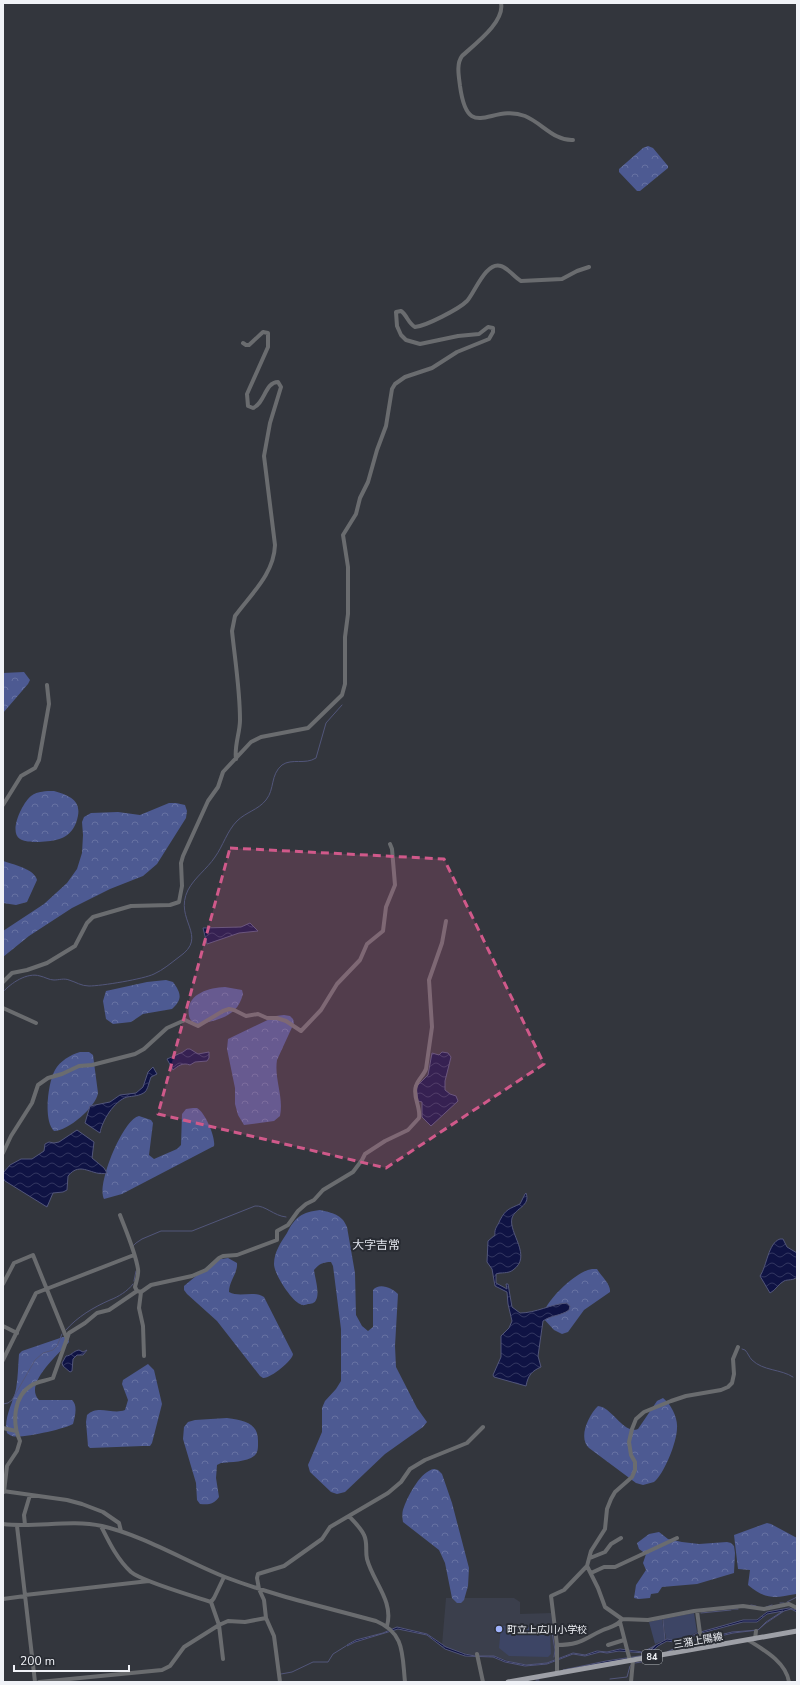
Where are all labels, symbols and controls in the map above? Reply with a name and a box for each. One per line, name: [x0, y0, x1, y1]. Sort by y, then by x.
district label: 大字吉常: [352, 1237, 400, 1253]
place label: 町立上広川小学校: [507, 1623, 587, 1637]
marker: 町立上広川小学校: [494, 1624, 504, 1634]
street label: 三潴上陽線: [672, 1630, 724, 1652]
scale bar: [14, 1647, 129, 1673]
road number: 84: [642, 1650, 662, 1664]
text: 200 m: [20, 1653, 55, 1669]

